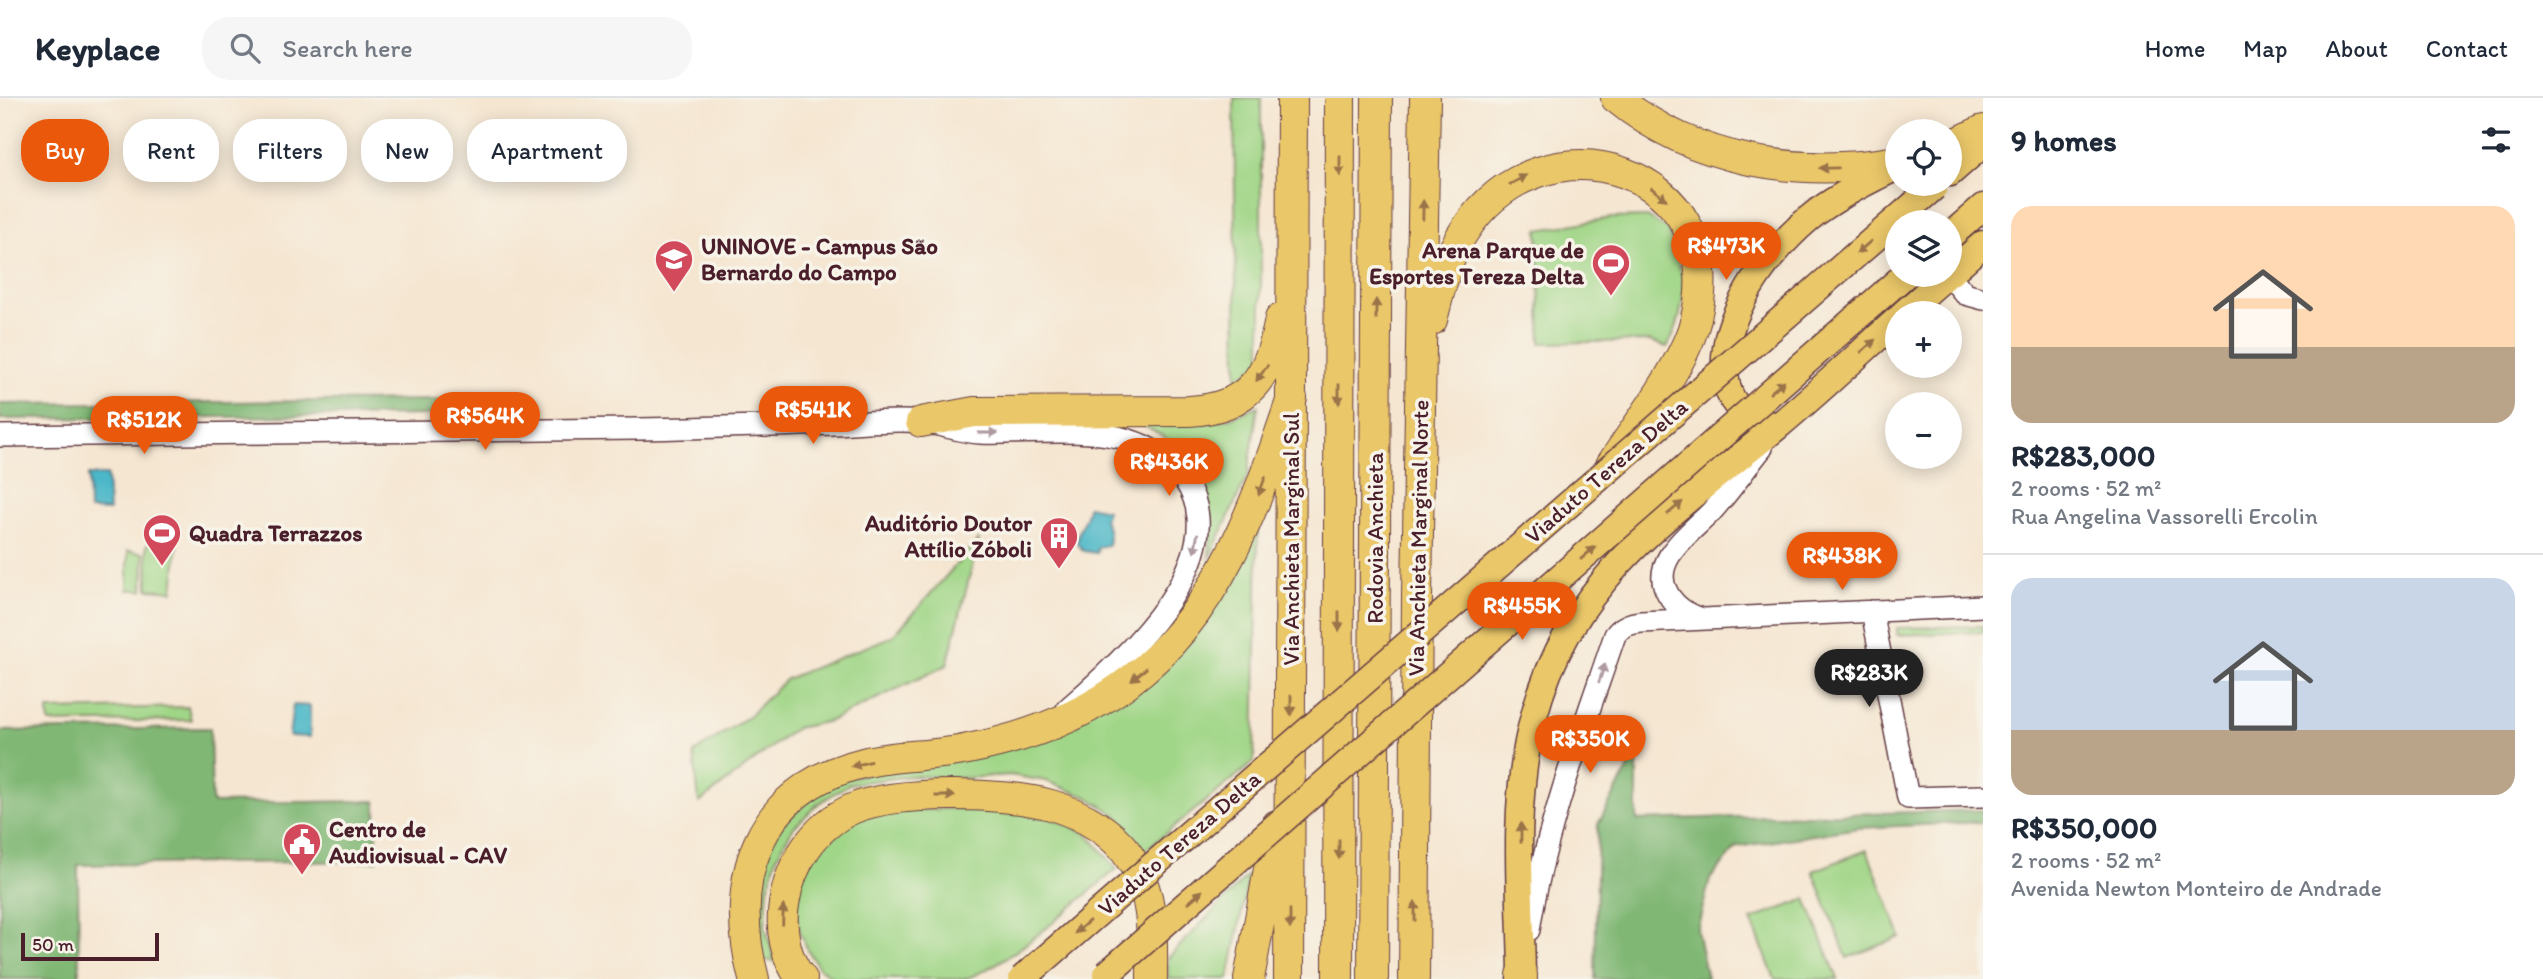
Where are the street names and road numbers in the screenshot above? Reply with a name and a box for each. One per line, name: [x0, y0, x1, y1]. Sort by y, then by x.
street label: Viaduto Tereza Delta: [1519, 393, 1693, 549]
street label: Via Anchieta Marginal Norte: [1402, 399, 1434, 677]
street label: Via Anchieta Marginal Sul: [1277, 412, 1305, 665]
street label: Rodovia Anchieta: [1361, 452, 1389, 624]
street label: Viaduto Tereza Delta: [1092, 765, 1266, 921]

